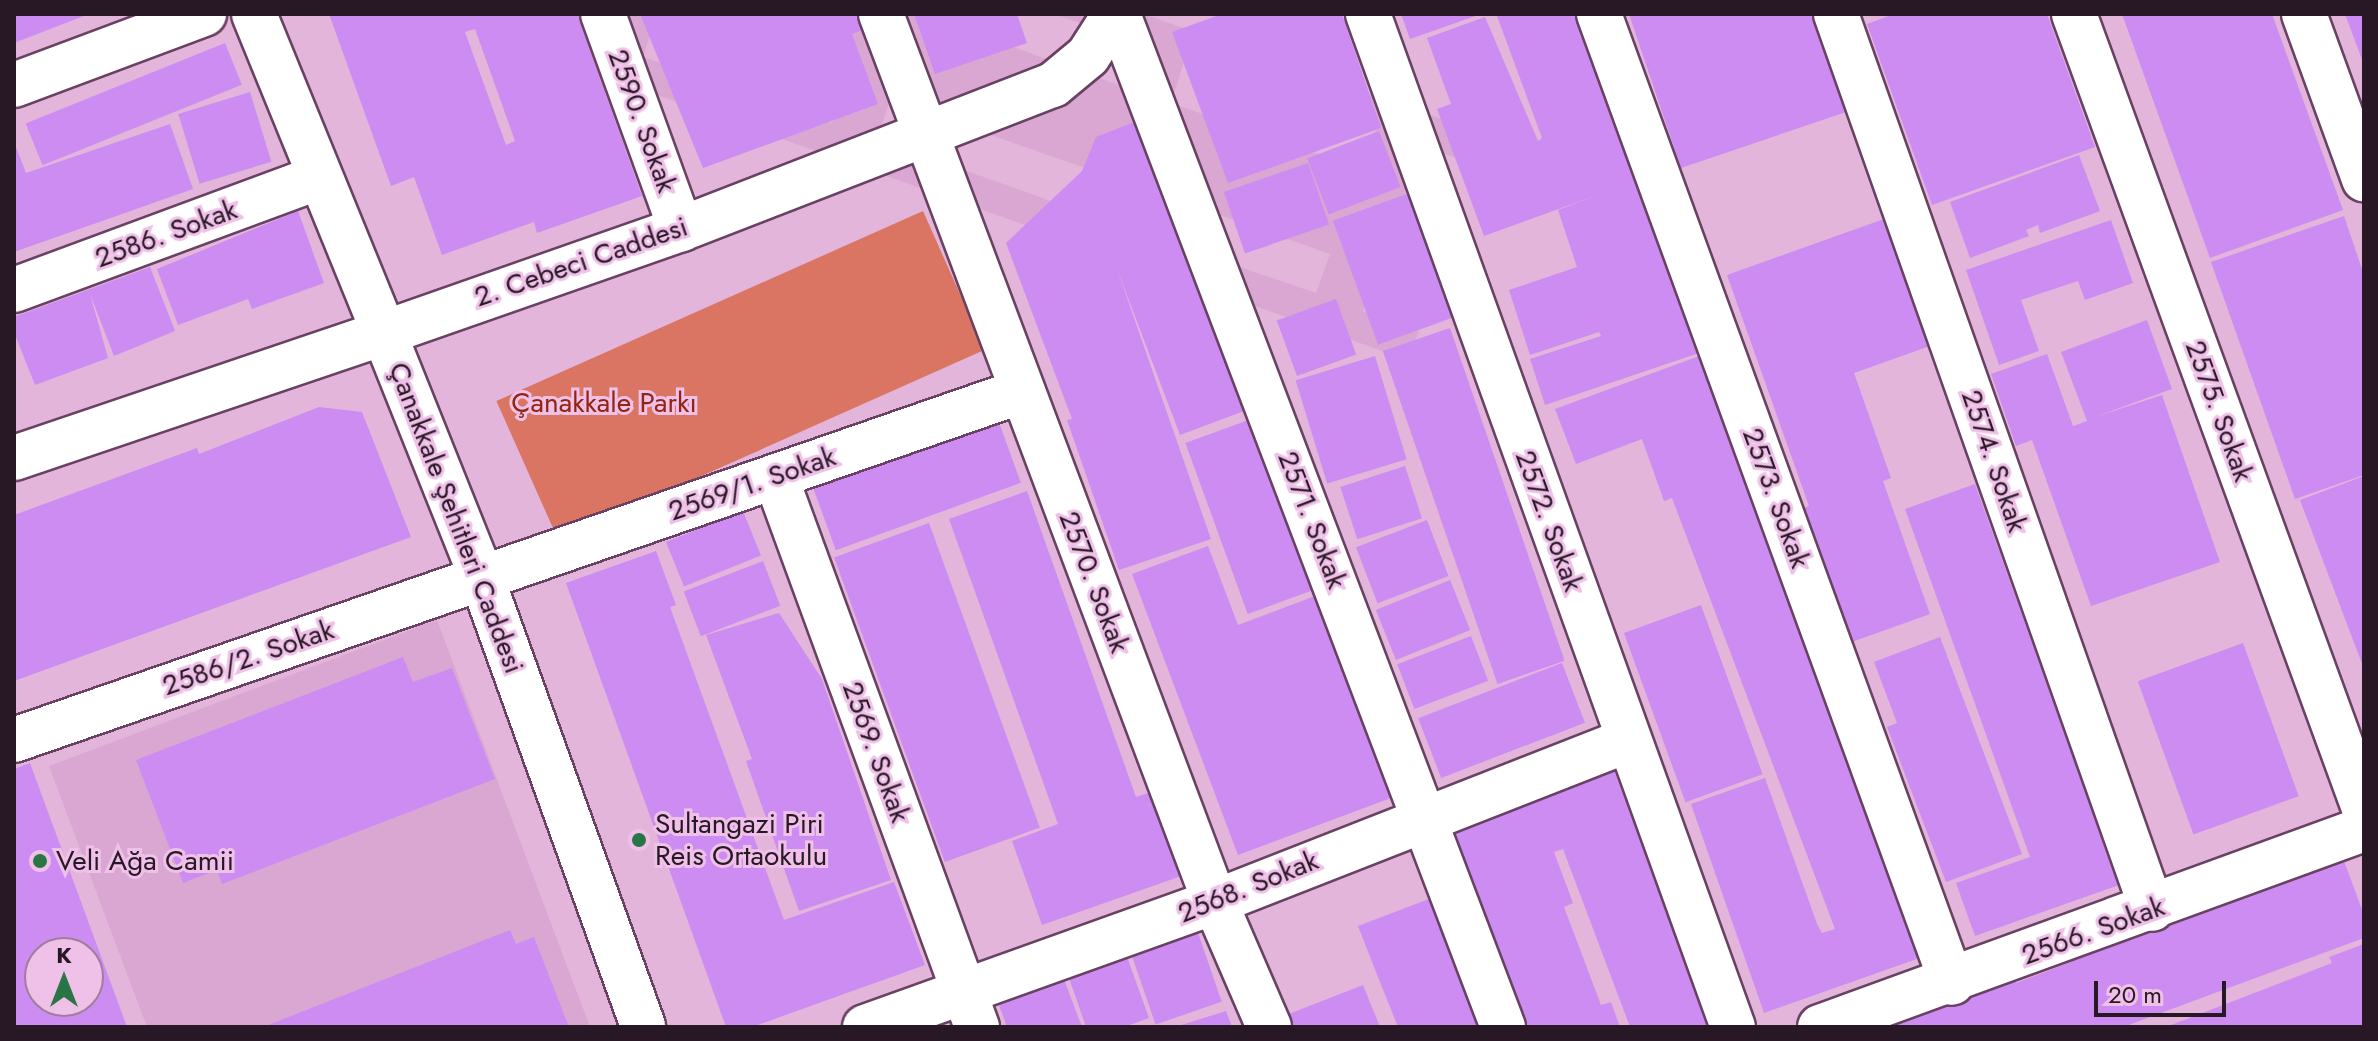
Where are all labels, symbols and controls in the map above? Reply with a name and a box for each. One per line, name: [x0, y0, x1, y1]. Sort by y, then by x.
street label: 2590. Sokak: [601, 45, 683, 197]
street label: 2586. Sokak: [90, 193, 242, 275]
street label: 2. Cebeci Caddesi: [470, 210, 692, 314]
street label: 2575. Sokak: [2178, 336, 2260, 486]
street label: Çanakkale Şehitleri Caddesi: [381, 358, 531, 678]
street label: 2574. Sokak: [1954, 385, 2034, 537]
park label: Çanakkale Parkı: [511, 386, 697, 420]
street label: 2573. Sokak: [1735, 423, 1817, 573]
street label: 2569/1. Sokak: [664, 440, 840, 528]
street label: 2571. Sokak: [1270, 446, 1354, 594]
street label: 2572. Sokak: [1508, 446, 1590, 596]
street label: 2570. Sokak: [1052, 507, 1136, 657]
street label: 2586/2. Sokak: [158, 613, 338, 703]
street label: 2569. Sokak: [835, 677, 917, 827]
place label: Sultangazi Piri Reis Ortaokulu: [655, 807, 827, 873]
marker: Sultangazi Piri Reis Ortaokulu: [630, 831, 648, 849]
place label: Veli Ağa Camii: [56, 844, 234, 878]
street label: 2568. Sokak: [1173, 844, 1323, 930]
marker: Veli Ağa Camii: [31, 852, 49, 870]
street label: 2566. Sokak: [2017, 890, 2169, 972]
north arrow: [24, 937, 104, 1017]
text: K: [56, 939, 72, 971]
scale bar: [2098, 965, 2230, 1015]
text: 20 m: [2108, 977, 2162, 1012]

